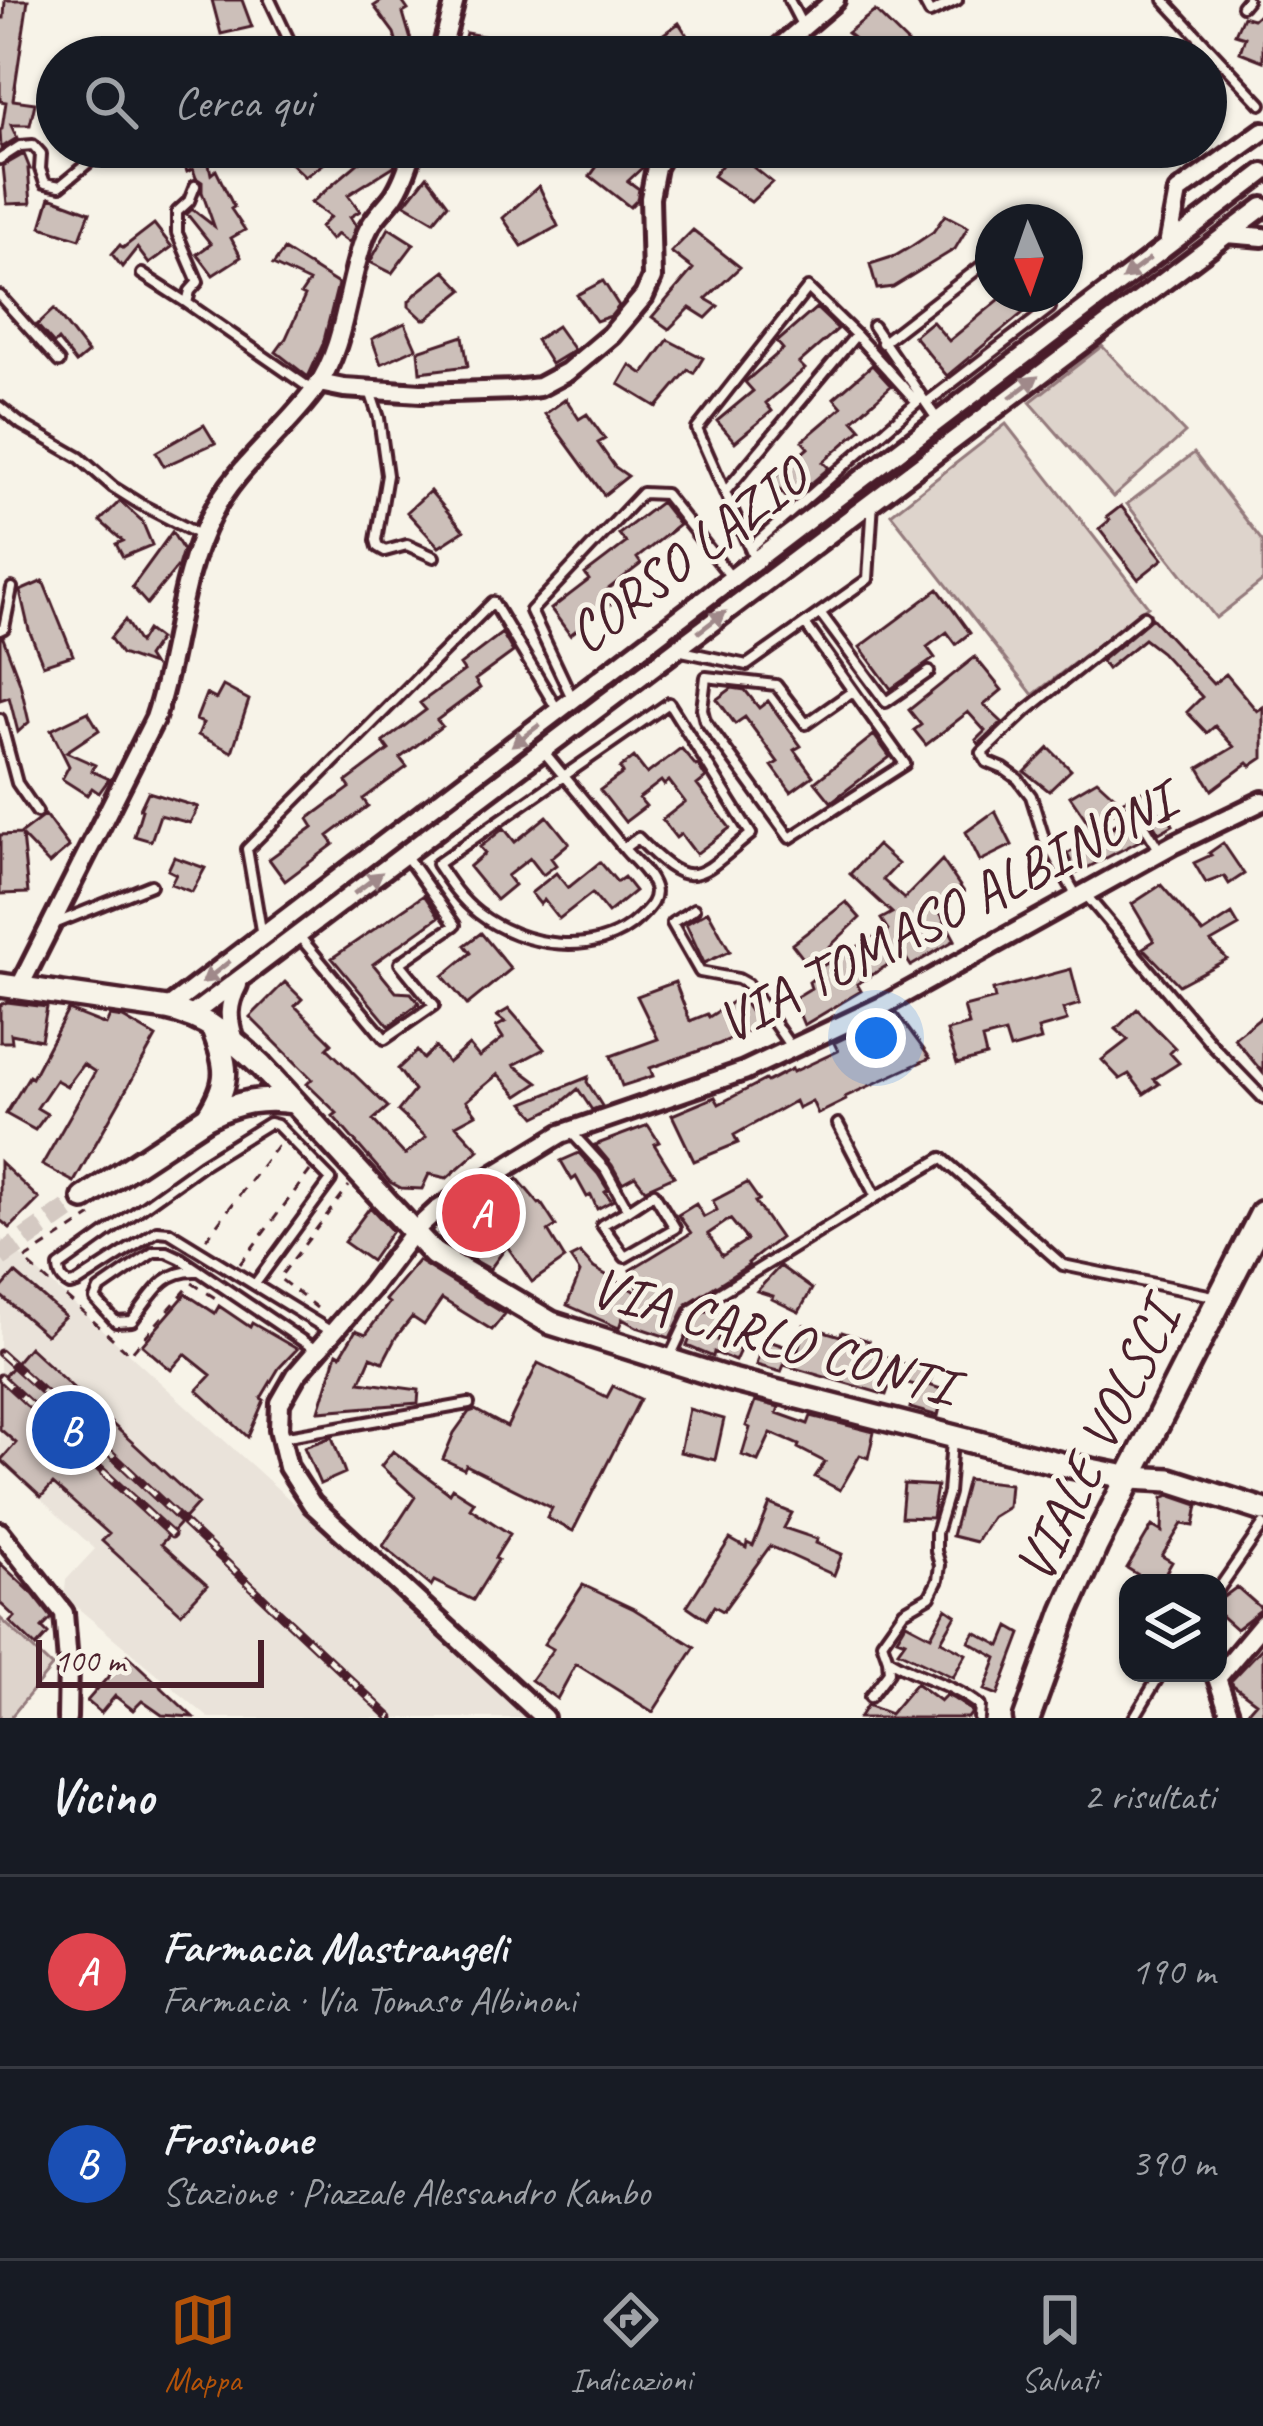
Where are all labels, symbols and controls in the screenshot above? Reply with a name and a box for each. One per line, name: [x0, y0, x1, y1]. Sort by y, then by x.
search box: [36, 36, 1227, 168]
icon: search: [78, 69, 144, 135]
text: Cerca qui: [174, 74, 313, 131]
north arrow: [975, 204, 1083, 312]
one-way arrow: [1121, 256, 1152, 281]
one-way arrow: [1008, 376, 1039, 400]
street label: CORSO LAZIO: [553, 438, 825, 669]
one-way arrow: [697, 611, 728, 635]
one-way arrow: [510, 722, 541, 747]
street label: VIA TOMASO ALBINONI: [704, 760, 1196, 1059]
one-way arrow: [352, 871, 383, 896]
one-way arrow: [200, 959, 231, 984]
your location: [846, 1008, 906, 1068]
pin: A: [442, 1168, 520, 1258]
street label: VIA CARLO CONTI: [583, 1250, 974, 1425]
street label: VIALE VOLSCI: [997, 1280, 1200, 1594]
pin: B: [32, 1385, 110, 1475]
map controls: [1119, 1574, 1227, 1682]
button: layers: [1119, 1574, 1227, 1682]
scale bar: [36, 1634, 264, 1687]
text: 100 m: [54, 1640, 125, 1682]
text: Vicino: [48, 1764, 153, 1828]
text: 2 risultati: [1083, 1772, 1215, 1821]
text: Farmacia Mastrangeli: [162, 1919, 507, 1976]
text: A: [77, 1947, 97, 1996]
text: 190 m: [1131, 1947, 1215, 1996]
text: Farmacia · Via Tomaso Albinoni: [162, 1976, 576, 2025]
text: Frosinone: [162, 2111, 312, 2168]
text: B: [77, 2139, 97, 2188]
text: 390 m: [1131, 2139, 1215, 2188]
text: Stazione · Piazzale Alessandro Kambo: [162, 2168, 650, 2217]
tab: Mappa: [165, 2287, 241, 2401]
tab: Indicazioni: [570, 2287, 692, 2401]
tab: Salvati: [1021, 2287, 1098, 2401]

